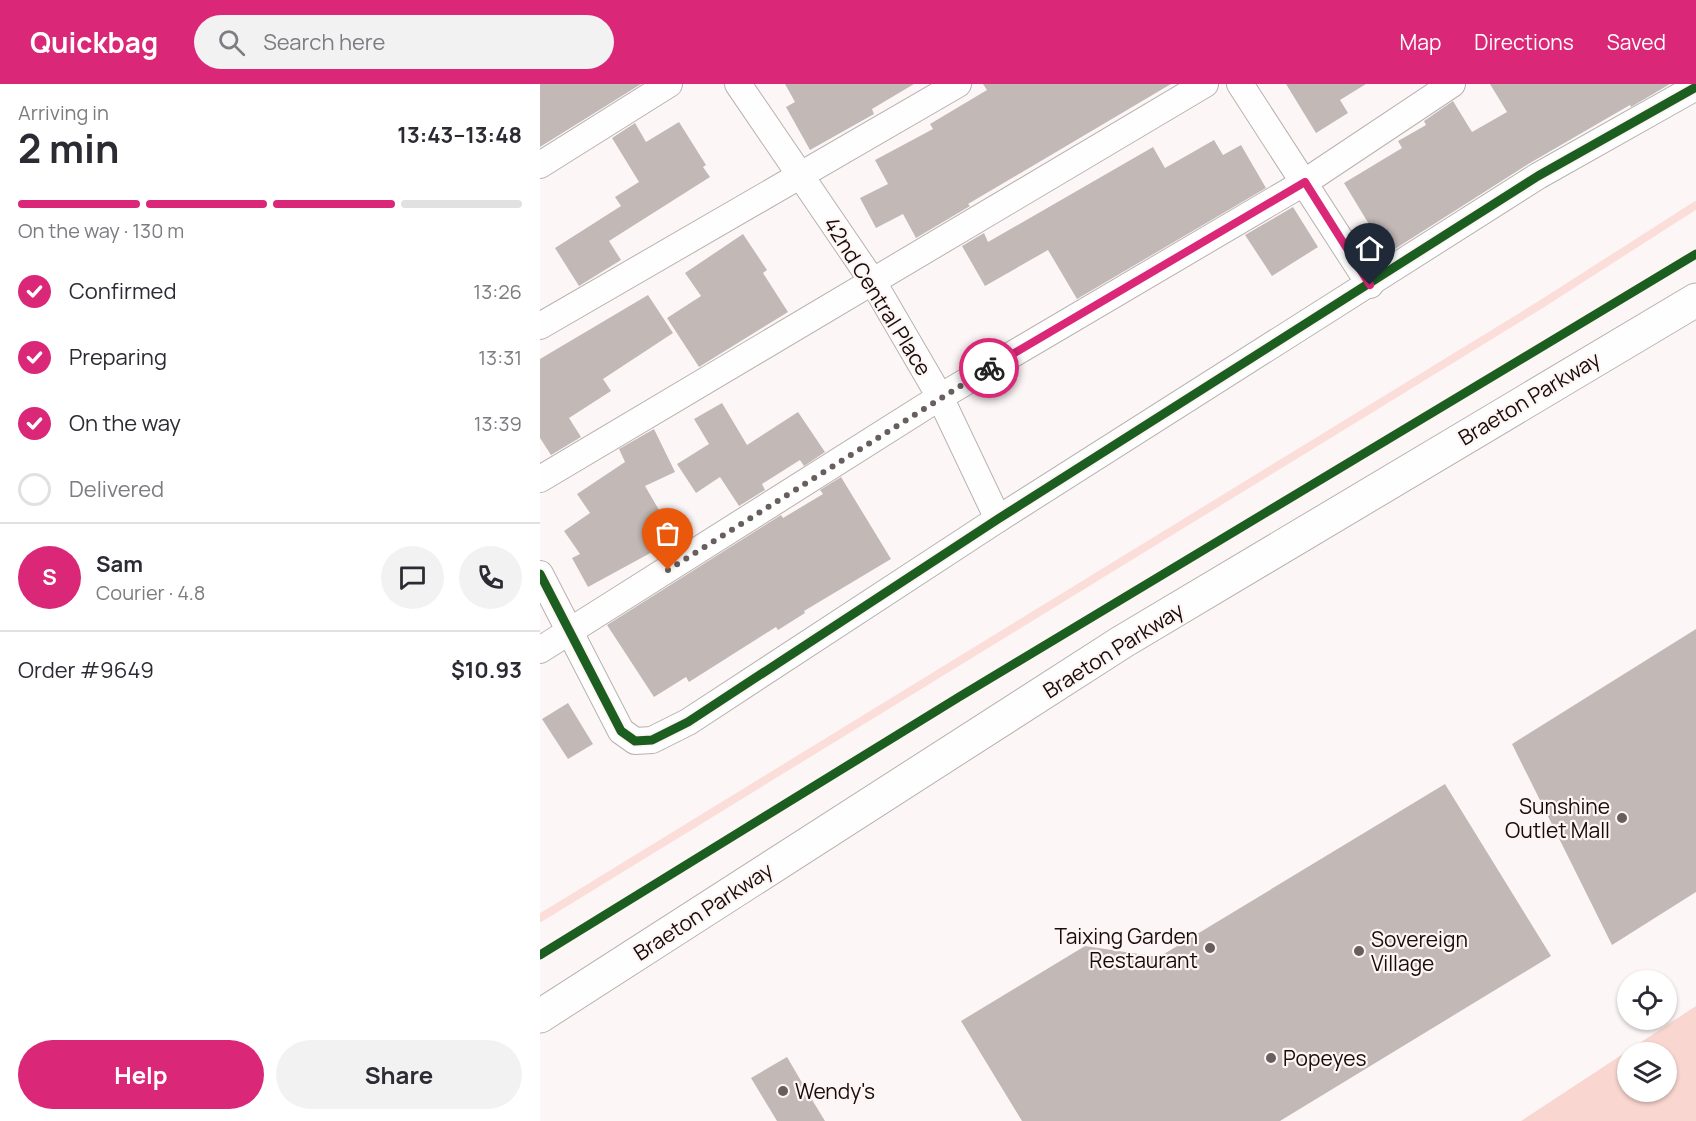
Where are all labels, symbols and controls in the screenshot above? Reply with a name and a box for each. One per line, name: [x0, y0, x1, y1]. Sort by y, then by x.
search box: [194, 15, 614, 69]
text: Quickbag: [30, 23, 158, 61]
icon: search: [215, 26, 248, 59]
text: Search here: [263, 27, 385, 57]
text: Map: [1400, 28, 1441, 56]
text: Directions: [1474, 28, 1574, 56]
text: Saved: [1607, 28, 1666, 56]
text: Arriving in: [18, 99, 109, 126]
text: 13:43–13:48: [397, 120, 522, 150]
text: 2 min: [18, 121, 119, 175]
street label: 42nd Central Place: [818, 211, 938, 381]
text: On the way · 130 m: [18, 217, 184, 244]
pin: [1344, 223, 1395, 285]
icon: home: [1353, 232, 1386, 265]
icon: check: [18, 275, 51, 308]
text: Confirmed: [69, 276, 177, 306]
text: 13:26: [473, 278, 522, 305]
courier: [959, 338, 1019, 398]
icon: check: [18, 341, 51, 374]
text: Preparing: [69, 342, 167, 372]
text: 13:31: [478, 344, 522, 371]
street label: Braeton Parkway: [1453, 345, 1605, 451]
icon: bike: [973, 352, 1006, 385]
icon: check: [18, 407, 51, 440]
text: On the way: [69, 408, 181, 438]
text: 13:39: [474, 410, 522, 437]
text: Delivered: [69, 474, 164, 504]
pin: [642, 508, 693, 570]
icon: bag: [651, 517, 684, 550]
button: chat: [381, 546, 444, 609]
button: phone: [459, 546, 522, 609]
text: Sam: [96, 549, 143, 579]
text: S: [42, 562, 57, 592]
text: Courier · 4.8: [96, 579, 205, 606]
street label: Braeton Parkway: [1038, 596, 1188, 704]
text: Order #9649: [18, 655, 154, 685]
text: $10.93: [451, 655, 522, 685]
place label: Sunshine Outlet Mall: [1505, 792, 1610, 844]
marker: Sunshine Outlet Mall: [1615, 811, 1629, 825]
street label: Braeton Parkway: [628, 856, 778, 966]
place label: Taixing Garden Restaurant: [1055, 922, 1198, 974]
place label: Sovereign Village: [1371, 925, 1468, 977]
marker: Taixing Garden Restaurant: [1203, 941, 1217, 955]
marker: Sovereign Village: [1352, 944, 1366, 958]
map controls: [1617, 970, 1677, 1102]
button: locate: [1617, 970, 1677, 1030]
button: Help: [18, 1040, 264, 1109]
button: Share: [276, 1040, 522, 1109]
button: layers: [1617, 1042, 1677, 1102]
place label: Popeyes: [1283, 1044, 1367, 1072]
marker: Popeyes: [1264, 1051, 1278, 1065]
place label: Wendy's: [795, 1077, 875, 1105]
marker: Wendy's: [776, 1084, 790, 1098]

